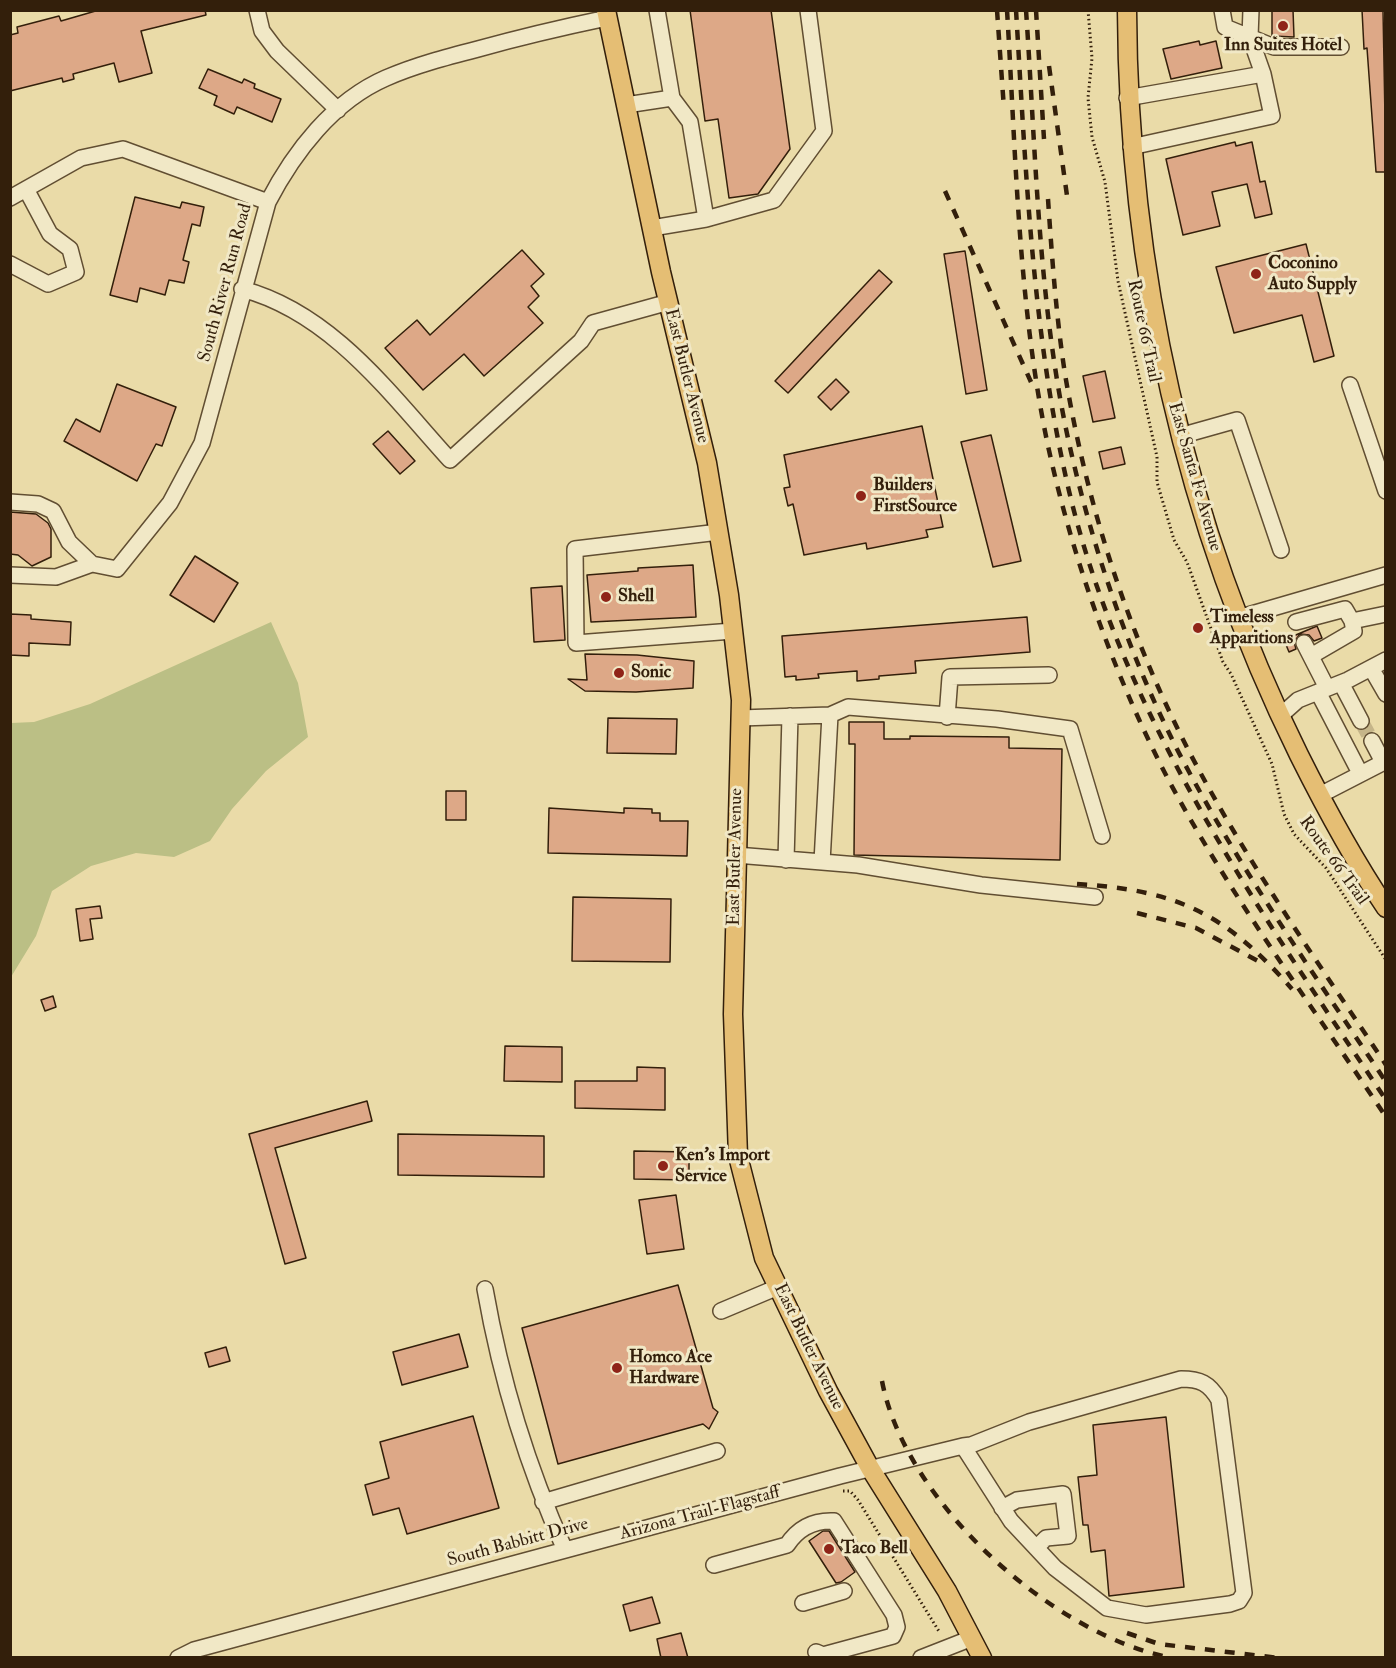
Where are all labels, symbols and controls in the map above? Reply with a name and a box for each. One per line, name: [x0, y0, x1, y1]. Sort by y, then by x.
marker: Inn Suites Hotel: [1276, 19, 1290, 33]
place label: Inn Suites Hotel: [1224, 35, 1342, 57]
street label: South River Run Road: [194, 202, 258, 364]
place label: Coconino Auto Supply: [1268, 253, 1357, 296]
marker: Coconino Auto Supply: [1249, 267, 1263, 281]
street label: Route 66 Trail: [1122, 278, 1164, 384]
street label: East Butler Avenue: [659, 307, 713, 445]
street label: East Santa Fe Avenue: [1162, 400, 1226, 554]
place label: Builders FirstSource: [873, 475, 957, 518]
marker: Builders FirstSource: [854, 489, 868, 503]
place label: Shell: [618, 586, 654, 608]
marker: Shell: [599, 590, 613, 604]
place label: Timeless Apparitions: [1210, 607, 1293, 650]
marker: Timeless Apparitions: [1191, 621, 1205, 635]
place label: Sonic: [631, 662, 671, 684]
marker: Sonic: [612, 666, 626, 680]
street label: East Butler Avenue: [724, 788, 748, 926]
street label: Route 66 Trail: [1294, 812, 1372, 910]
place label: Ken's Import Service: [675, 1145, 770, 1188]
marker: Ken's Import Service: [656, 1159, 670, 1173]
street label: East Butler Avenue: [768, 1280, 848, 1414]
place label: Homco Ace Hardware: [629, 1347, 712, 1390]
marker: Homco Ace Hardware: [610, 1361, 624, 1375]
street label: Arizona Trail-Flagstaff: [617, 1482, 783, 1546]
street label: South Babbitt Drive: [445, 1514, 591, 1572]
place label: Taco Bell: [841, 1538, 908, 1560]
marker: Taco Bell: [822, 1542, 836, 1556]

